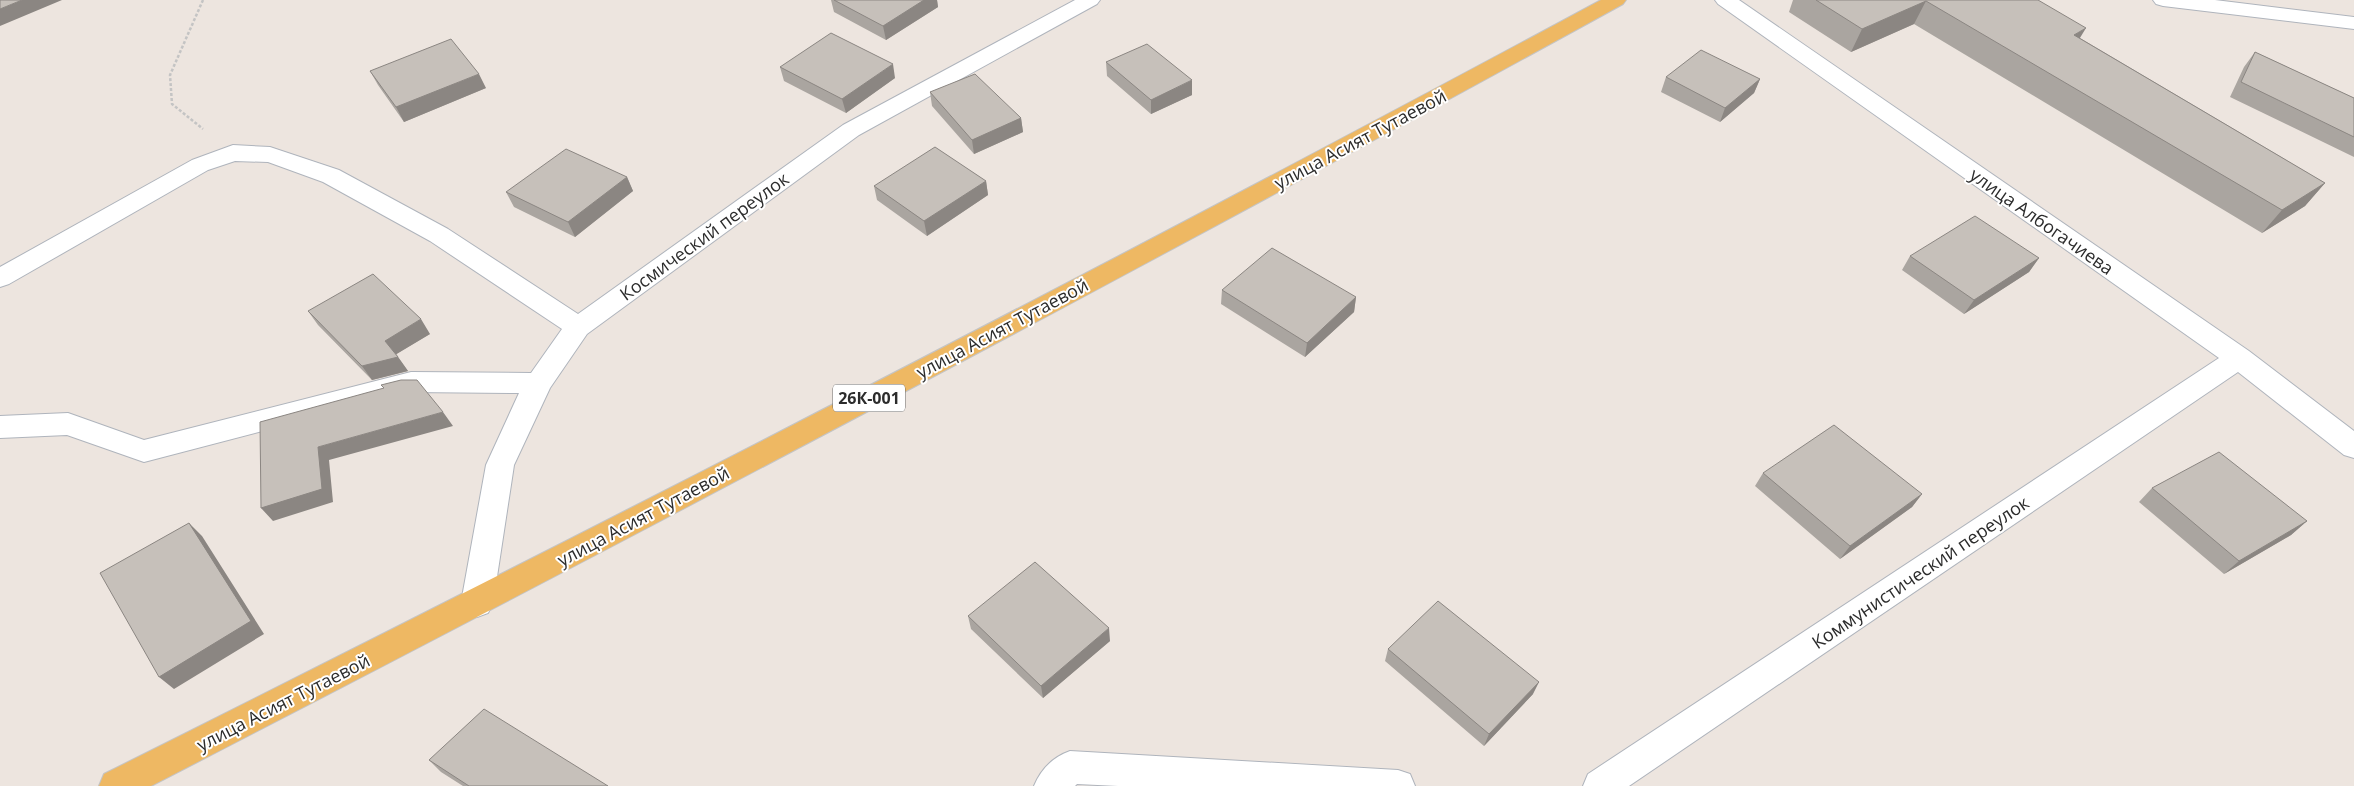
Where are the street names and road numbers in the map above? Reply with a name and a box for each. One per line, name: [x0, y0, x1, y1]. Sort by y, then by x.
street label: улица Асият Тутаевой: [1270, 83, 1450, 195]
street label: улица Албогачиева: [1965, 162, 2119, 280]
street label: Космический переулок: [615, 166, 794, 305]
street label: улица Асият Тутаевой: [912, 272, 1092, 384]
road number: 26К-001: [833, 384, 905, 412]
street label: улица Асият Тутаевой: [553, 460, 733, 572]
street label: Коммунистический переулок: [1807, 490, 2034, 654]
street label: улица Асият Тутаевой: [192, 648, 374, 756]

